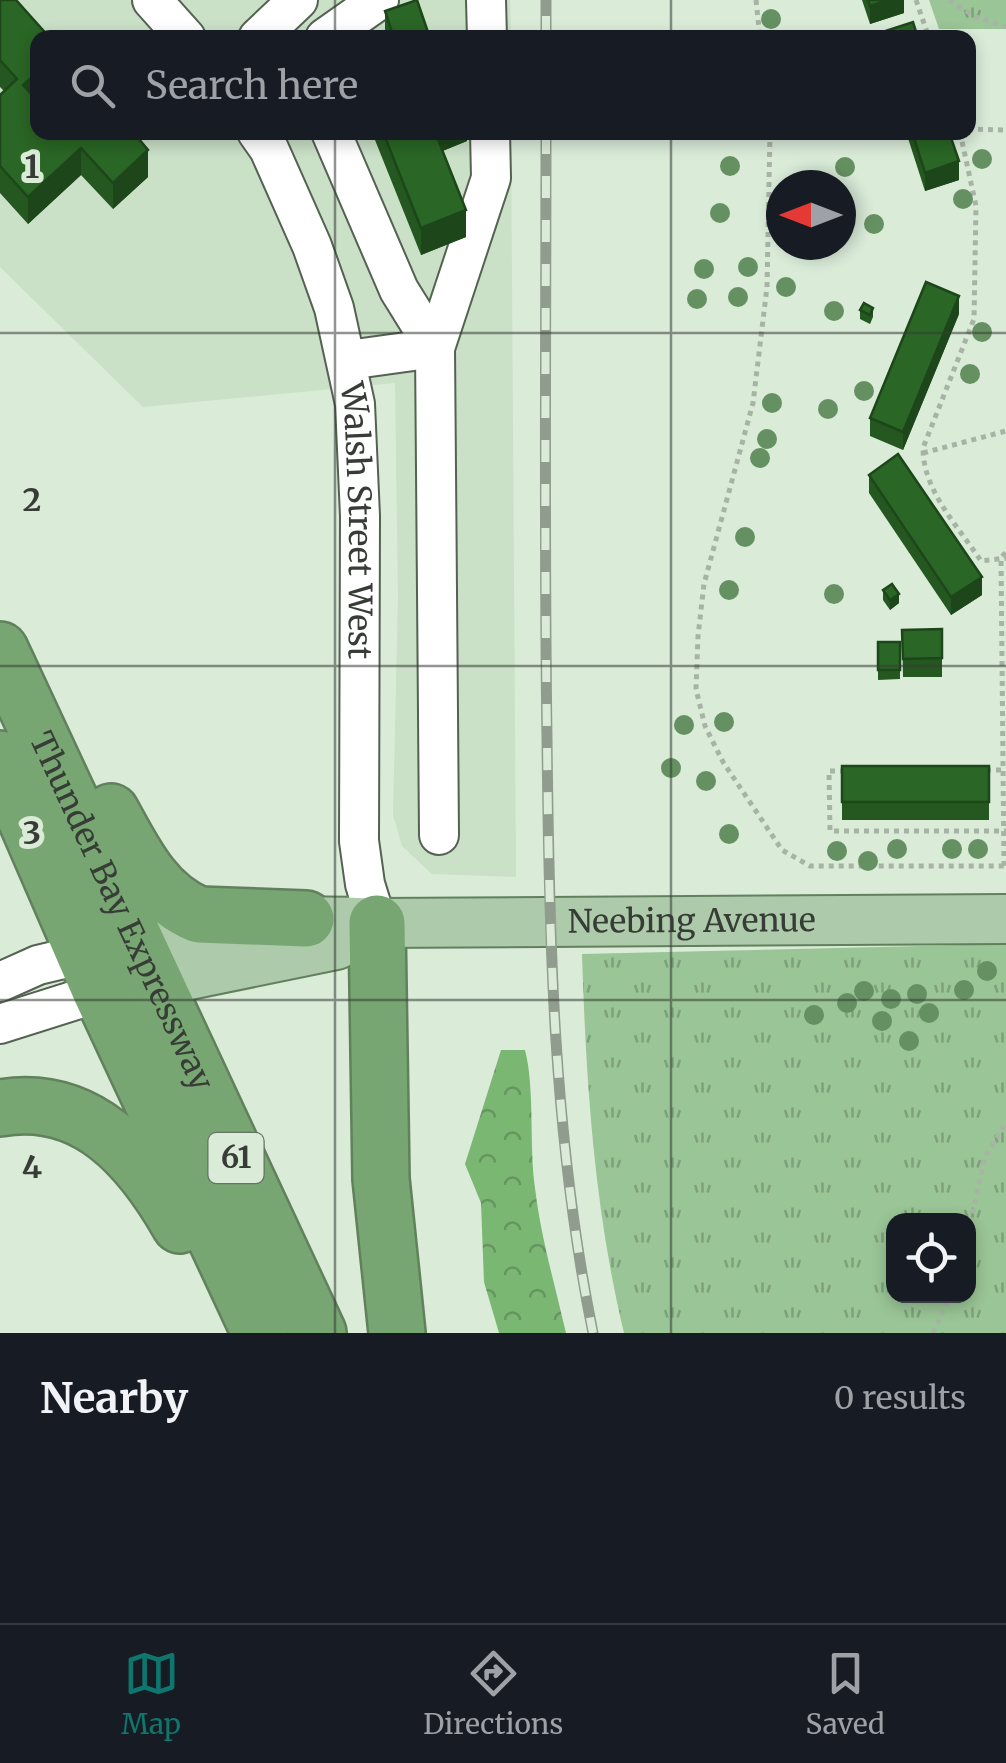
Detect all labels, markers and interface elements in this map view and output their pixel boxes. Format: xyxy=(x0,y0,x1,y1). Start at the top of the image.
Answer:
search box xyxy=(30,30,976,140)
icon: search xyxy=(65,58,120,113)
text: Search here xyxy=(145,62,358,109)
text: 1 xyxy=(25,147,40,187)
north arrow xyxy=(766,170,856,260)
street label: Walsh Street West xyxy=(331,378,380,660)
text: 2 xyxy=(23,480,41,520)
street label: Thunder Bay Expressway xyxy=(21,726,222,1097)
text: 3 xyxy=(23,813,41,853)
street label: Neebing Avenue xyxy=(568,900,816,942)
road number: 61 xyxy=(208,1133,264,1183)
text: 4 xyxy=(22,1147,42,1187)
map controls xyxy=(886,1213,976,1303)
button: locate xyxy=(886,1213,976,1303)
text: Nearby xyxy=(40,1372,188,1424)
text: 0 results xyxy=(834,1378,966,1418)
tab: Map xyxy=(121,1646,181,1742)
tab: Directions xyxy=(423,1646,563,1742)
tab: Saved xyxy=(805,1646,885,1742)

